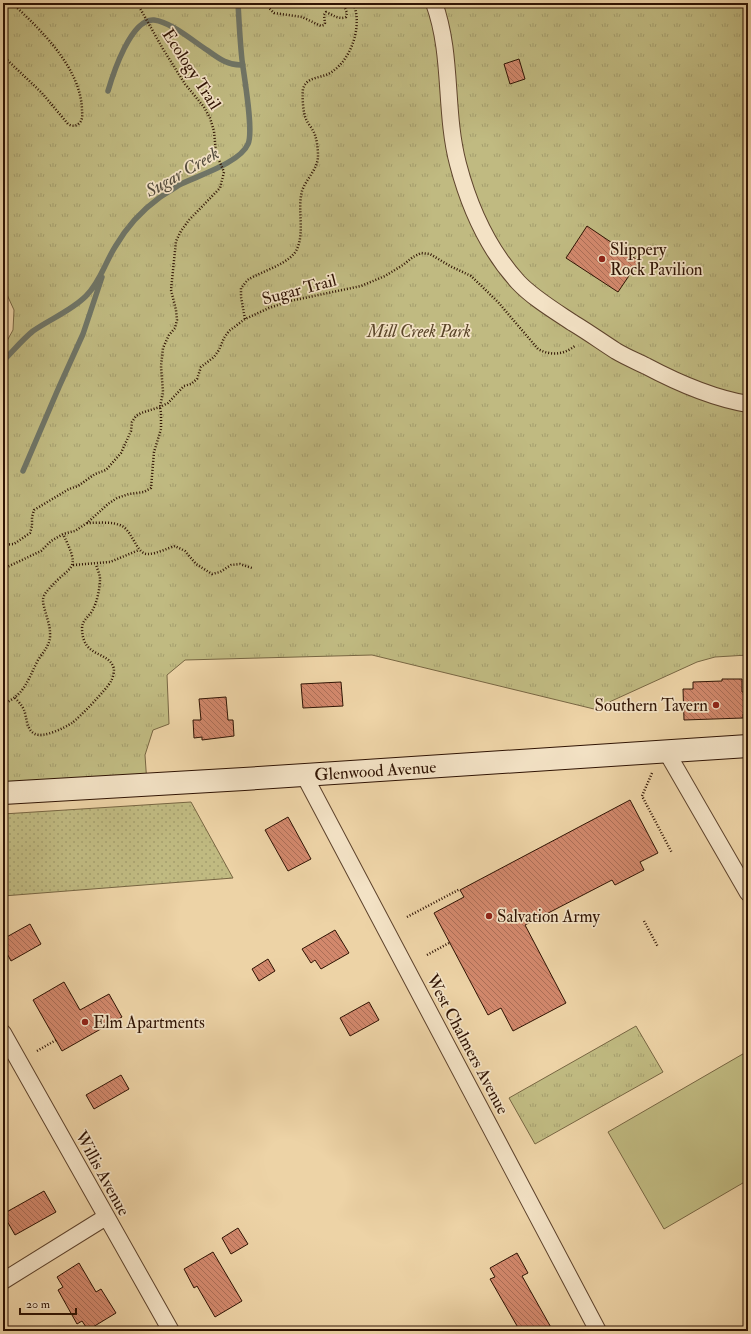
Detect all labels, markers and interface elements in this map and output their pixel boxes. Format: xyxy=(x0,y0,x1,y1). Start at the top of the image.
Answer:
street label: Ecology Trail xyxy=(157,25,226,115)
water label: Sugar Creek xyxy=(140,142,223,203)
place label: Slippery Rock Pavilion xyxy=(610,239,703,280)
marker: Slippery Rock Pavilion xyxy=(597,254,607,264)
street label: Sugar Trail xyxy=(259,269,339,310)
park label: Mill Creek Park xyxy=(366,321,471,342)
place label: Southern Tavern xyxy=(595,695,708,716)
marker: Southern Tavern xyxy=(711,700,721,710)
street label: Glenwood Avenue xyxy=(314,756,437,785)
place label: Salvation Army xyxy=(497,906,601,928)
marker: Salvation Army xyxy=(484,911,494,921)
street label: West Chalmers Avenue xyxy=(421,970,513,1118)
place label: Elm Apartments xyxy=(93,1012,205,1034)
marker: Elm Apartments xyxy=(80,1017,90,1027)
street label: Willis Avenue xyxy=(70,1126,134,1219)
scale bar xyxy=(20,1290,76,1316)
text: 20 m xyxy=(26,1297,51,1312)

